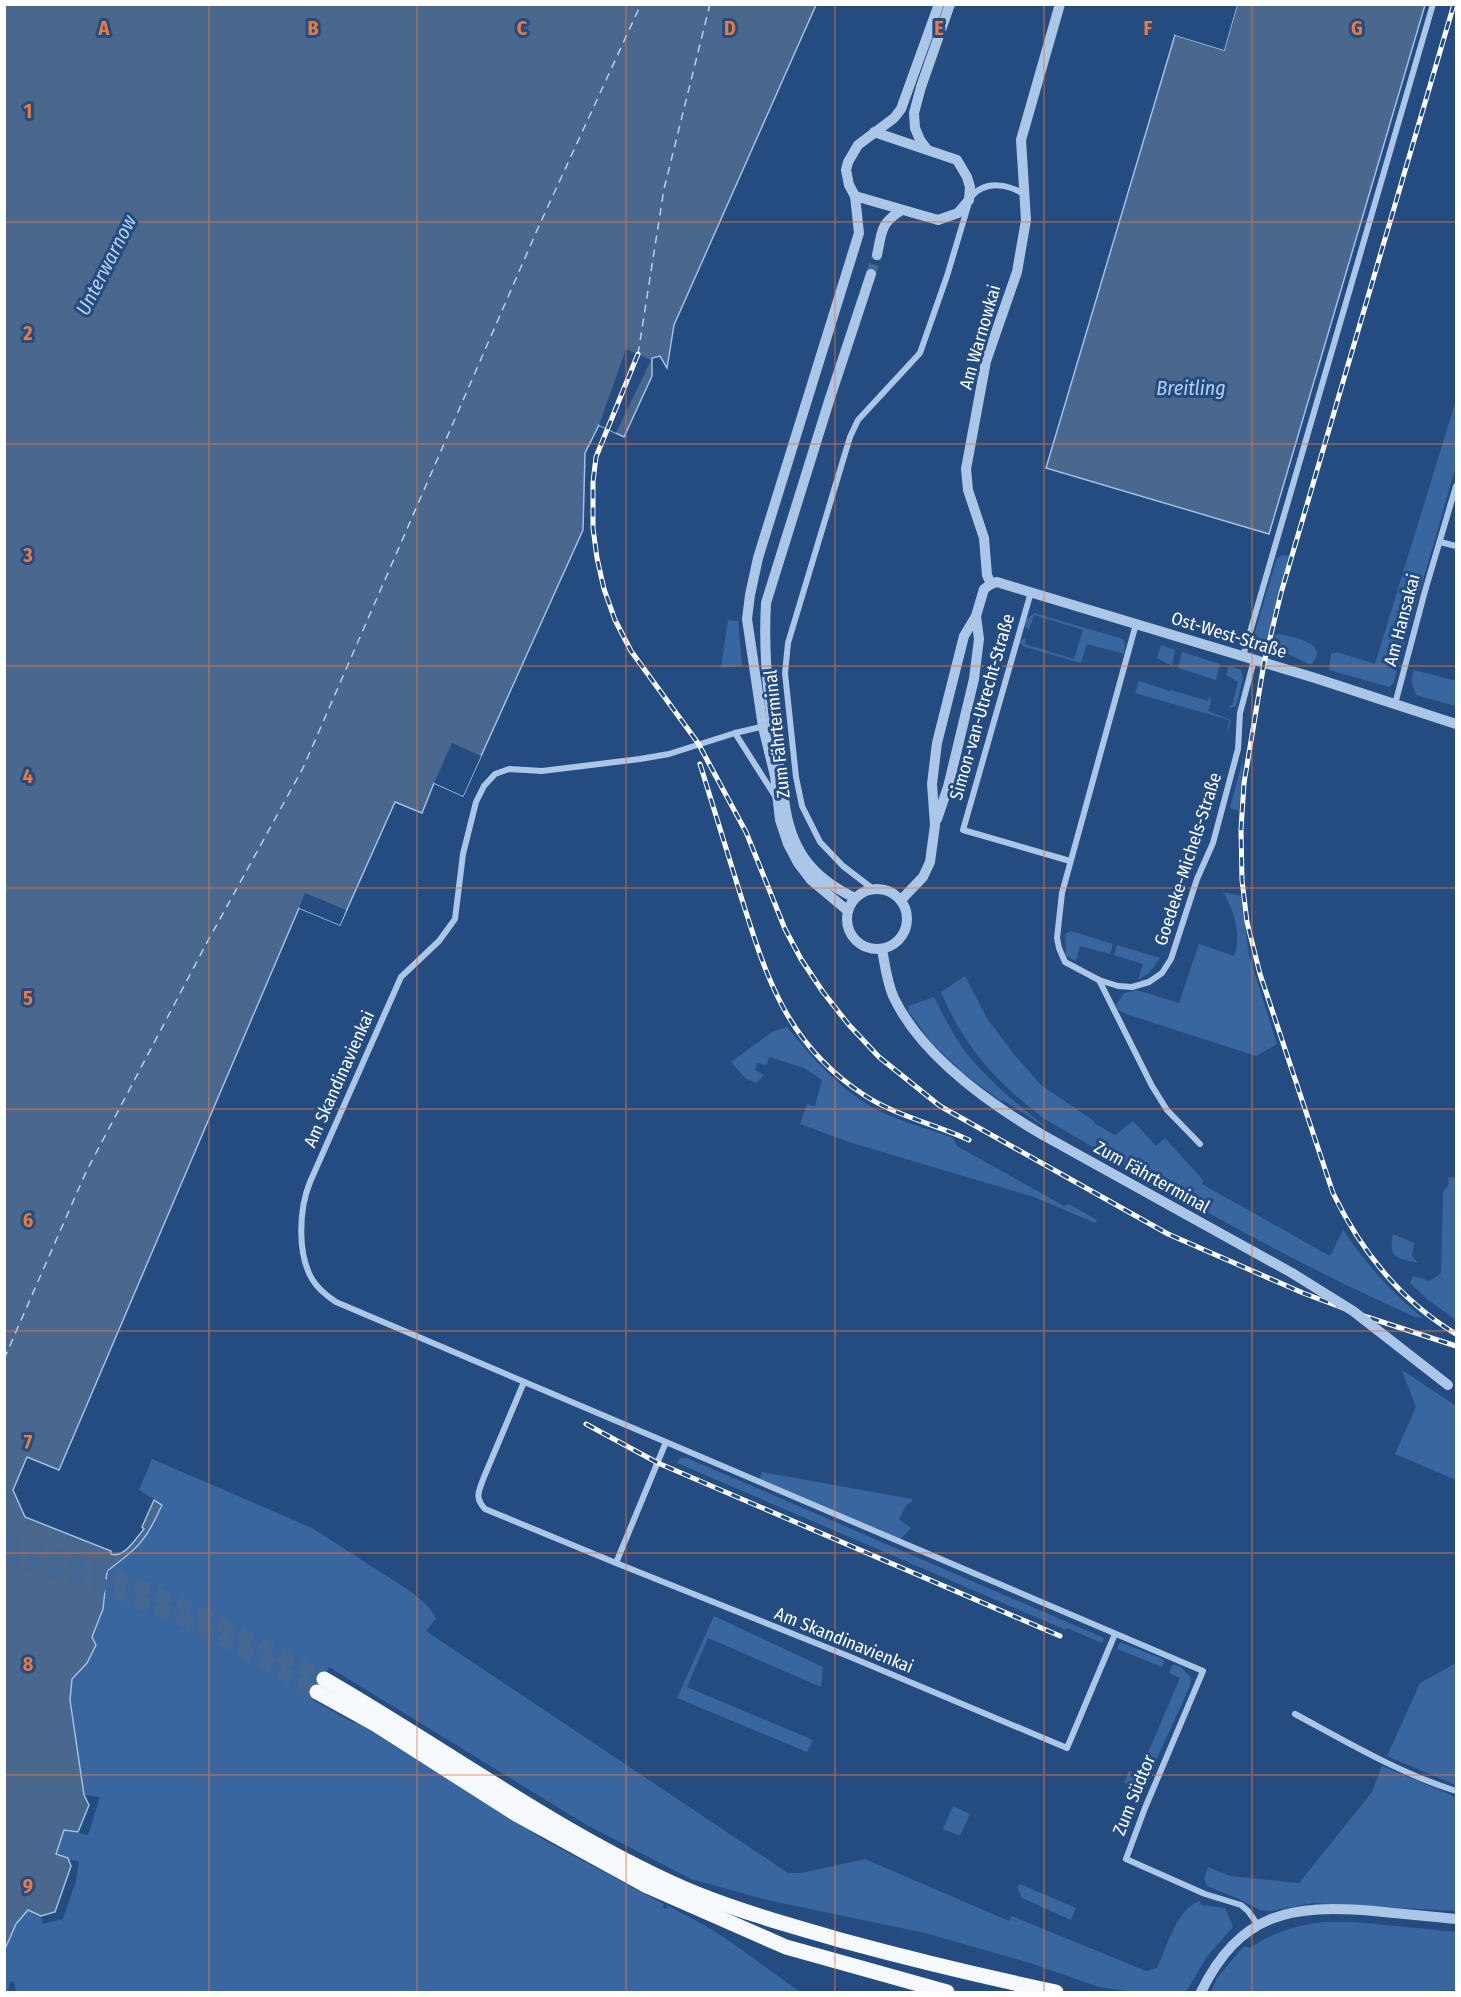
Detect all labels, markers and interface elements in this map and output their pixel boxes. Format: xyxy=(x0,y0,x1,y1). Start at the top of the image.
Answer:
text: A xyxy=(98,16,111,40)
text: B xyxy=(307,16,319,40)
text: C xyxy=(517,16,528,40)
text: D xyxy=(724,16,736,40)
text: E xyxy=(934,16,944,40)
text: F xyxy=(1144,16,1153,40)
text: G xyxy=(1351,16,1363,40)
text: 1 xyxy=(24,99,32,123)
water label: Unterwarnow xyxy=(71,210,142,319)
street label: Am Warnowkai xyxy=(955,282,1005,392)
text: 2 xyxy=(22,321,33,345)
water label: Breitling xyxy=(1156,376,1226,400)
text: 3 xyxy=(22,543,33,567)
street label: Am Hansakai xyxy=(1379,571,1425,669)
street label: Ost-West-Straße xyxy=(1169,607,1290,663)
street label: Simon-van-Utrecht-Straße xyxy=(945,611,1019,803)
street label: Zum Fährterminal xyxy=(759,668,795,799)
text: 4 xyxy=(23,764,33,788)
street label: Goedeke-Michels-Straße xyxy=(1150,770,1226,948)
text: 5 xyxy=(23,986,33,1010)
street label: Am Skandinavienkai xyxy=(299,1007,379,1151)
street label: Zum Fährterminal xyxy=(1090,1136,1214,1218)
text: 6 xyxy=(23,1208,33,1232)
text: 7 xyxy=(24,1430,33,1454)
street label: Am Skandinavienkai xyxy=(771,1602,917,1678)
text: 8 xyxy=(23,1652,34,1676)
street label: Zum Südtor xyxy=(1108,1751,1160,1839)
text: 9 xyxy=(23,1874,33,1898)

